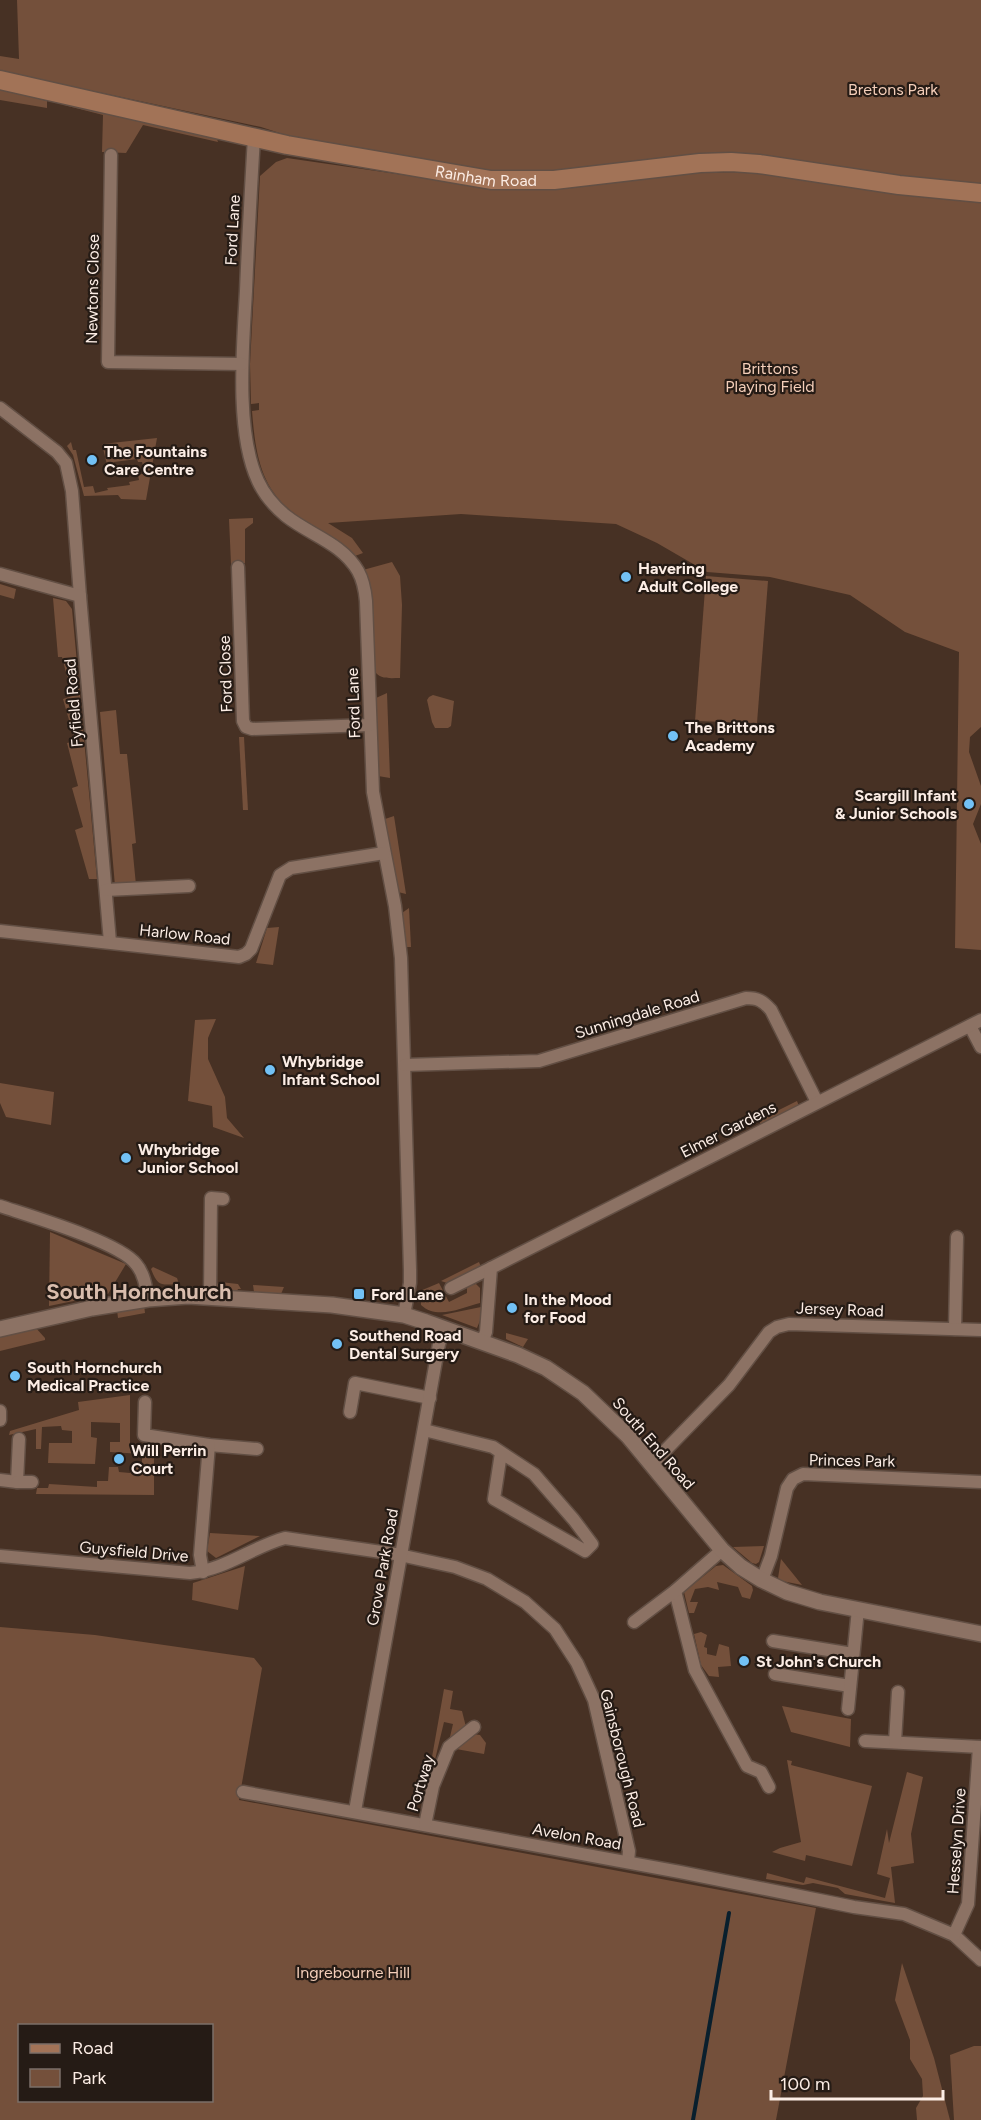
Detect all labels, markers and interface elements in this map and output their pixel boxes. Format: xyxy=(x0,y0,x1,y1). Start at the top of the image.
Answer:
park label: Bretons Park xyxy=(848,80,938,99)
street label: Rainham Road xyxy=(434,162,537,191)
street label: Ford Lane xyxy=(221,194,244,266)
street label: Newtons Close xyxy=(82,234,103,344)
park label: Brittons Playing Field xyxy=(725,359,815,396)
place label: The Fountains Care Centre xyxy=(104,442,207,479)
marker: The Fountains Care Centre xyxy=(85,453,99,467)
place label: Havering Adult College xyxy=(638,559,738,596)
marker: Havering Adult College xyxy=(619,570,633,584)
street label: Ford Close xyxy=(215,635,236,713)
street label: Fyfield Road xyxy=(60,658,87,748)
street label: Ford Lane xyxy=(343,667,364,739)
place label: The Brittons Academy xyxy=(685,718,775,755)
marker: The Brittons Academy xyxy=(666,729,680,743)
place label: Scargill Infant & Junior Schools xyxy=(835,786,958,823)
marker: Scargill Infant & Junior Schools xyxy=(962,797,976,811)
street label: Harlow Road xyxy=(138,920,231,949)
street label: Sunningdale Road xyxy=(573,987,702,1042)
place label: Whybridge Infant School xyxy=(282,1052,380,1089)
marker: Whybridge Infant School xyxy=(263,1063,277,1077)
street label: Elmer Gardens xyxy=(677,1097,779,1162)
place label: Whybridge Junior School xyxy=(138,1140,239,1177)
marker: Whybridge Junior School xyxy=(119,1151,133,1165)
district label: South Hornchurch xyxy=(46,1278,232,1305)
place label: Ford Lane xyxy=(371,1285,444,1304)
marker: Ford Lane xyxy=(352,1287,366,1301)
place label: In the Mood for Food xyxy=(524,1290,612,1327)
street label: Jersey Road xyxy=(796,1298,884,1321)
marker: In the Mood for Food xyxy=(505,1301,519,1315)
place label: Southend Road Dental Surgery xyxy=(349,1326,462,1363)
marker: Southend Road Dental Surgery xyxy=(330,1337,344,1351)
place label: South Hornchurch Medical Practice xyxy=(27,1358,162,1395)
marker: South Hornchurch Medical Practice xyxy=(8,1369,22,1383)
street label: South End Road xyxy=(609,1393,699,1493)
place label: Will Perrin Court xyxy=(131,1441,206,1478)
street label: Princes Park xyxy=(809,1450,896,1471)
marker: Will Perrin Court xyxy=(112,1452,126,1466)
street label: Grove Park Road xyxy=(363,1507,402,1627)
street label: Guysfield Drive xyxy=(79,1537,189,1566)
place label: St John's Church xyxy=(756,1652,881,1671)
marker: St John's Church xyxy=(737,1654,751,1668)
street label: Gainsborough Road xyxy=(596,1687,649,1829)
street label: Portway xyxy=(403,1752,438,1814)
street label: Hesselyn Drive xyxy=(943,1787,970,1895)
street label: Avelon Road xyxy=(531,1819,623,1854)
park label: Ingrebourne Hill xyxy=(296,1963,410,1982)
legend xyxy=(18,2024,213,2102)
text: Road xyxy=(72,2037,113,2059)
scale bar xyxy=(771,2063,944,2101)
text: Park xyxy=(72,2067,107,2089)
text: 100 m xyxy=(780,2073,830,2095)

